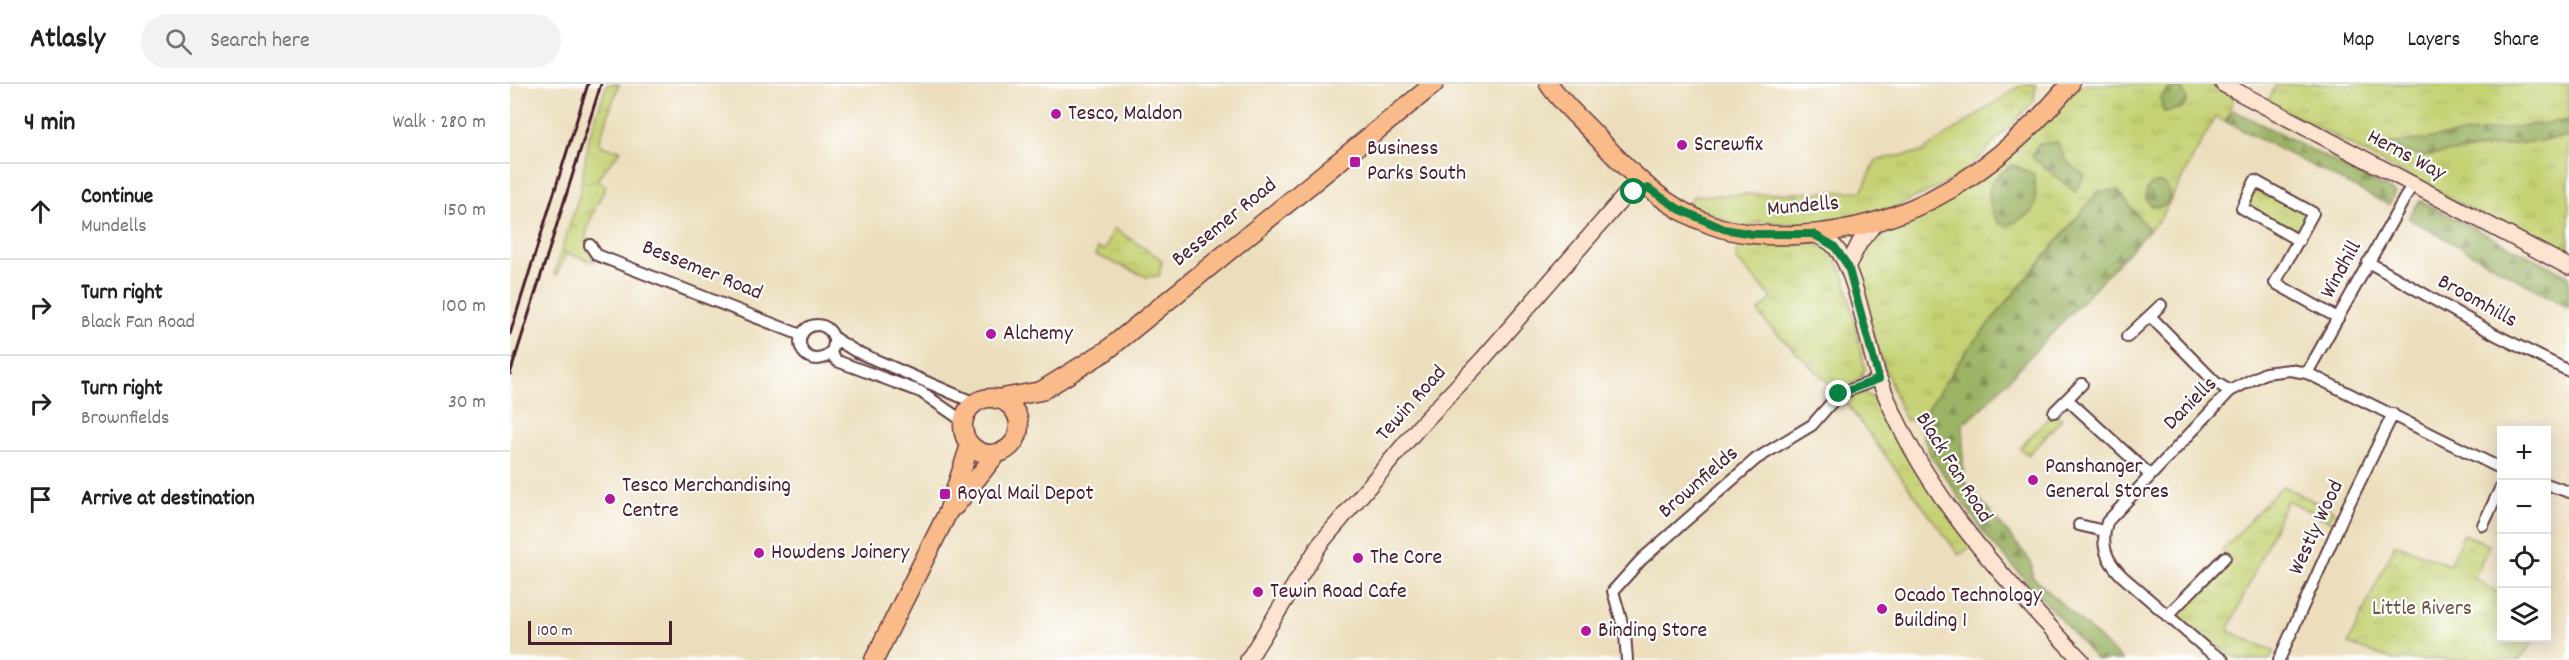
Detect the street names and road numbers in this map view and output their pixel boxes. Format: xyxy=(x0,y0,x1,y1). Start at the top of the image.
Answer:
street label: Herns Way xyxy=(2361,122,2452,190)
street label: Bessemer Road xyxy=(1166,171,1284,275)
street label: Mundells xyxy=(1766,188,1840,226)
street label: Bessemer Road xyxy=(637,233,767,309)
street label: Windhill xyxy=(2313,235,2371,305)
street label: Broomhills xyxy=(2431,267,2523,337)
street label: Tewin Road xyxy=(1369,359,1455,449)
street label: Daniells xyxy=(2157,370,2225,438)
street label: Black Fan Road xyxy=(1907,407,1999,529)
street label: Brownfields xyxy=(1652,439,1746,527)
street label: Westly Wood xyxy=(2282,475,2352,581)

